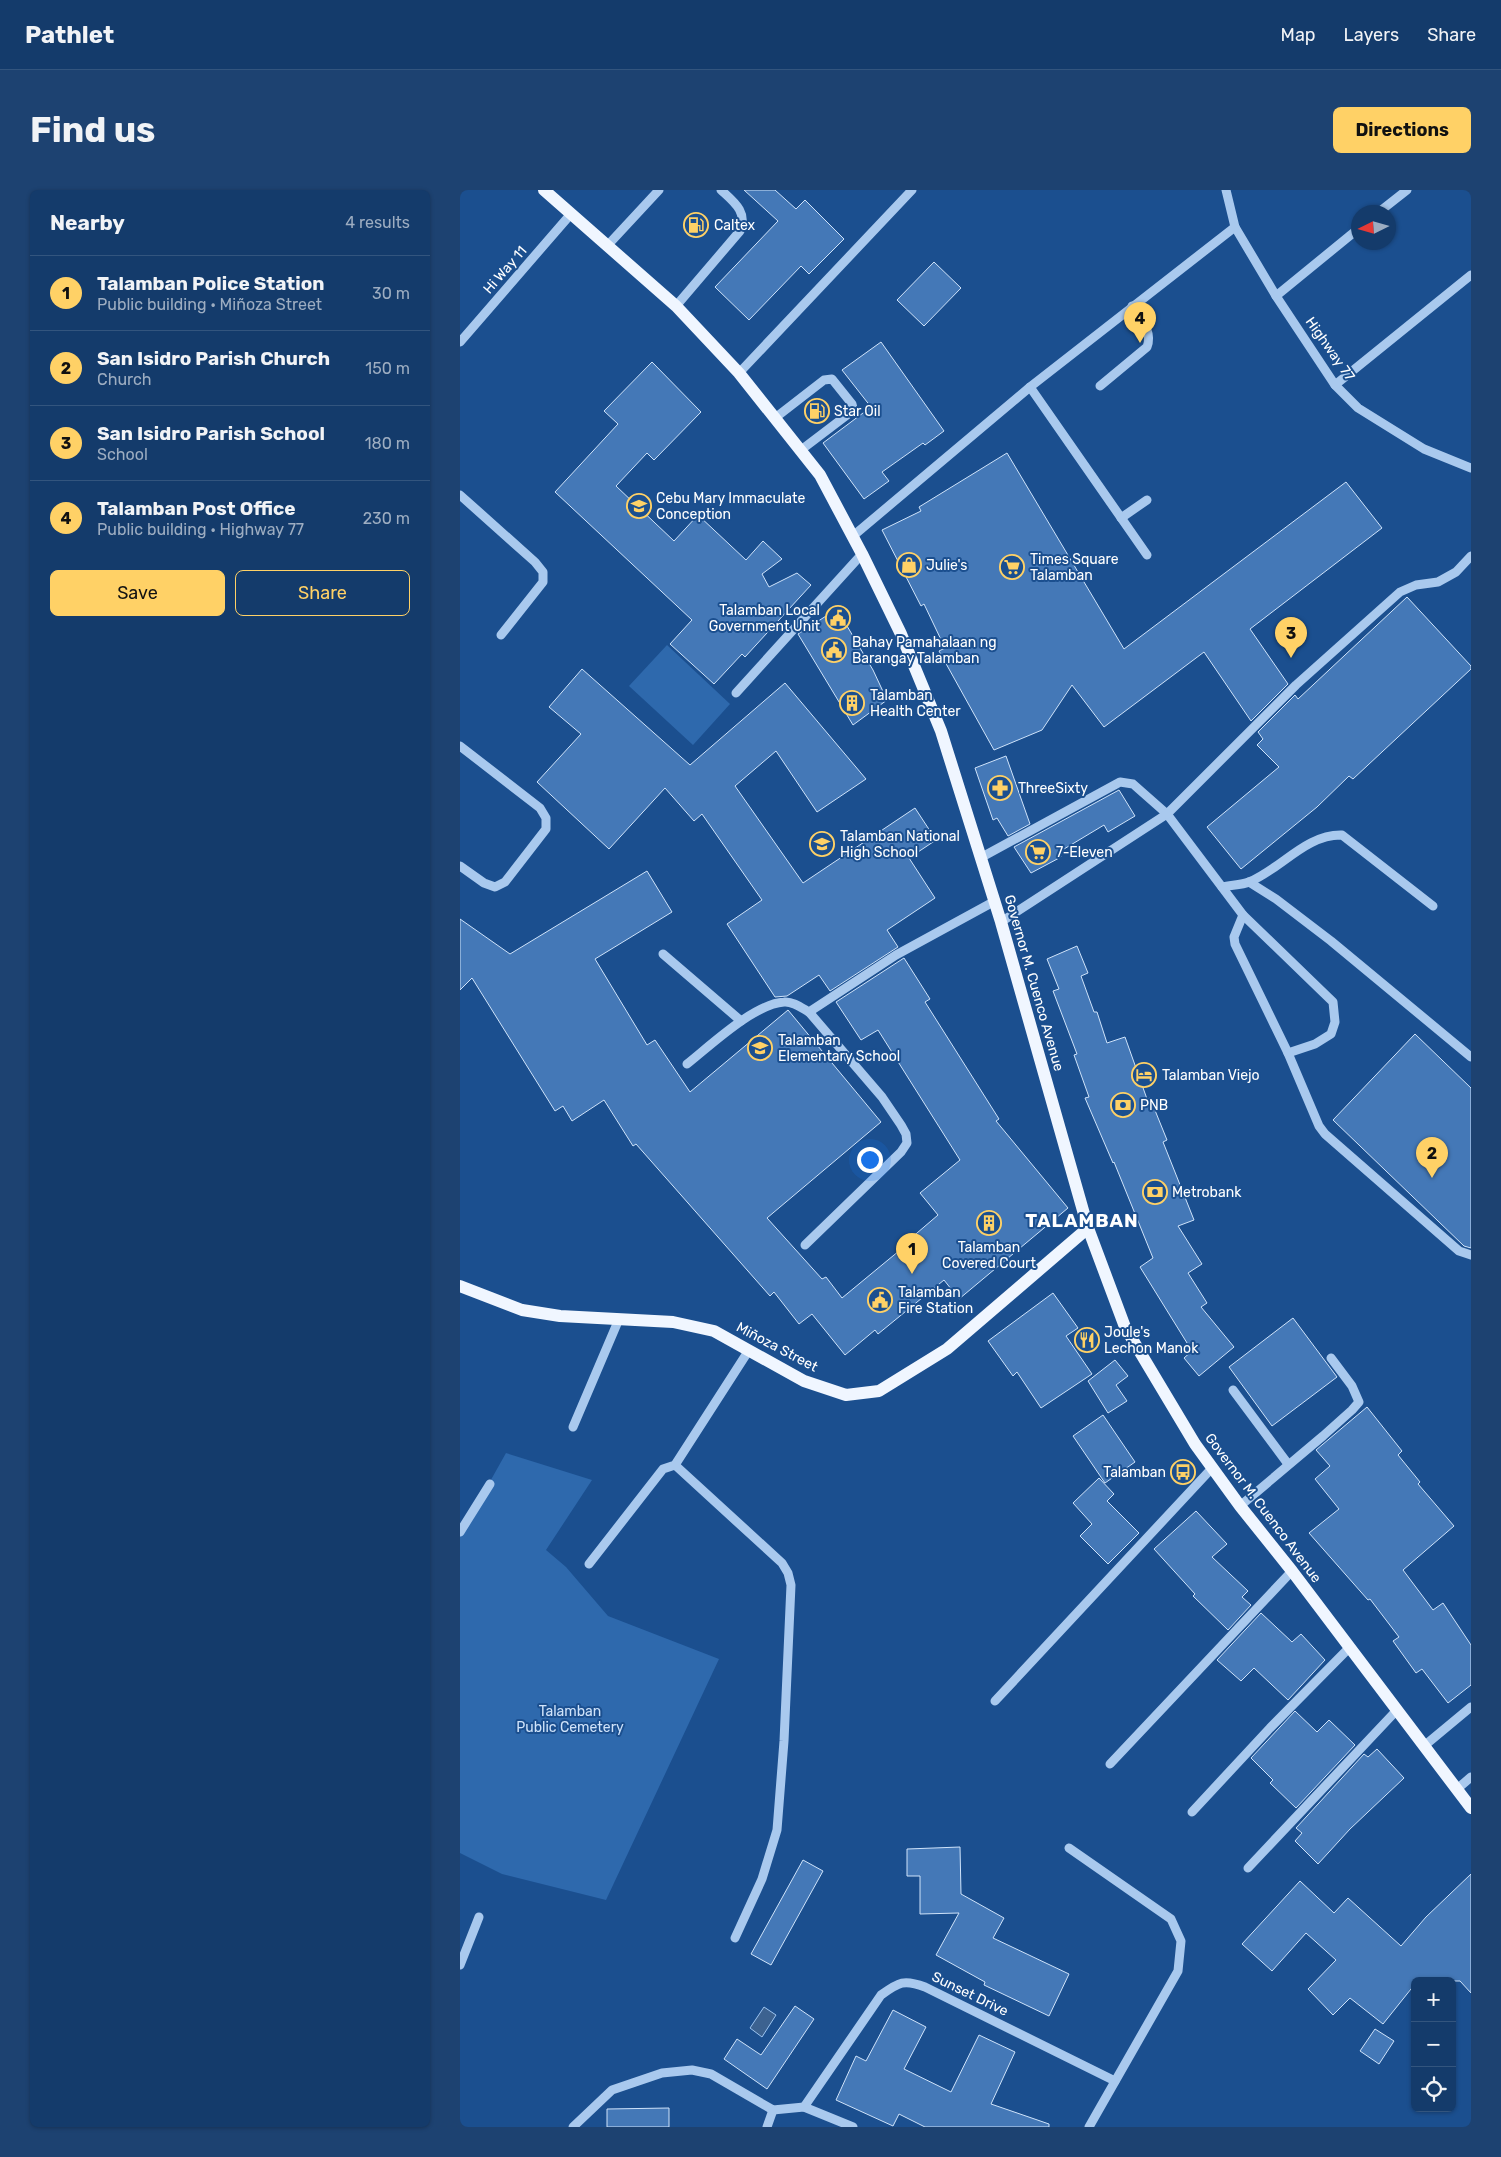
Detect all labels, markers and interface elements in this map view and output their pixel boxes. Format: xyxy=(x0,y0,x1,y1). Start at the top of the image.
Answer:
text: Pathlet xyxy=(25,21,114,49)
text: Map xyxy=(1281,24,1316,46)
text: Layers xyxy=(1344,24,1399,46)
text: Share xyxy=(1427,24,1476,46)
button: Directions xyxy=(1333,107,1471,153)
text: Find us xyxy=(30,109,155,151)
north arrow xyxy=(1351,205,1396,250)
text: Nearby xyxy=(50,210,125,235)
fuel station icon: Caltex xyxy=(683,212,709,238)
text: 4 results xyxy=(345,213,410,232)
place label: Caltex xyxy=(714,217,756,234)
street label: Hi Way 11 xyxy=(480,243,530,297)
text: Talamban Police Station xyxy=(97,272,325,295)
text: 1 xyxy=(62,284,70,303)
text: 30 m xyxy=(372,284,410,303)
text: Public building · Miñoza Street xyxy=(97,295,322,314)
pin: 4 xyxy=(1124,302,1156,343)
street label: Highway 77 xyxy=(1302,314,1358,384)
text: San Isidro Parish Church xyxy=(97,347,330,370)
text: 2 xyxy=(61,359,71,378)
text: 150 m xyxy=(365,359,410,378)
text: Church xyxy=(97,370,152,389)
fuel station icon: Star Oil xyxy=(804,398,830,424)
place label: Star Oil xyxy=(834,403,881,420)
text: San Isidro Parish School xyxy=(97,422,325,445)
text: 3 xyxy=(61,434,71,453)
text: 180 m xyxy=(365,434,410,453)
text: School xyxy=(97,445,148,464)
place label: Cebu Mary Immaculate Conception xyxy=(656,490,805,523)
school or university icon: Cebu Mary Immaculate Conception xyxy=(626,493,652,519)
text: Talamban Post Office xyxy=(97,497,296,520)
text: 4 xyxy=(61,509,71,528)
text: 230 m xyxy=(363,509,410,528)
text: Public building · Highway 77 xyxy=(97,520,304,539)
place label: Times Square Talamban xyxy=(1030,551,1119,584)
shop icon: Julie's xyxy=(896,552,922,578)
supermarket icon: Times Square Talamban xyxy=(999,554,1025,580)
place label: Julie's xyxy=(926,557,967,574)
button: Save xyxy=(50,570,225,616)
button: Share xyxy=(235,570,410,616)
place label: Talamban Local Government Unit xyxy=(709,602,821,635)
public building icon: Talamban Local Government Unit xyxy=(825,605,851,631)
pin: 3 xyxy=(1275,617,1307,658)
place label: Bahay Pamahalaan ng Barangay Talamban xyxy=(852,634,997,667)
public building icon: Bahay Pamahalaan ng Barangay Talamban xyxy=(821,637,847,663)
place label: Talamban Health Center xyxy=(870,687,961,720)
building icon: Talamban Health Center xyxy=(839,690,865,716)
pharmacy icon: ThreeSixty xyxy=(987,775,1013,801)
place label: ThreeSixty xyxy=(1018,780,1088,797)
place label: Talamban National High School xyxy=(840,828,960,861)
school or university icon: Talamban National High School xyxy=(809,831,835,857)
supermarket icon: 7-Eleven xyxy=(1025,839,1051,865)
place label: 7-Eleven xyxy=(1056,844,1113,861)
street label: Governor M. Cuenco Avenue xyxy=(1001,893,1067,1073)
place label: Talamban Elementary School xyxy=(778,1032,900,1065)
school or university icon: Talamban Elementary School xyxy=(747,1035,773,1061)
hotel icon: Talamban Viejo xyxy=(1131,1062,1157,1088)
place label: Talamban Viejo xyxy=(1162,1067,1260,1084)
bank icon: PNB xyxy=(1110,1092,1136,1118)
place label: PNB xyxy=(1140,1097,1168,1114)
pin: 2 xyxy=(1416,1137,1448,1178)
your location xyxy=(857,1147,883,1173)
bank icon: Metrobank xyxy=(1142,1179,1168,1205)
place label: Metrobank xyxy=(1172,1184,1242,1201)
district label: TALAMBAN xyxy=(1025,1209,1139,1232)
building icon: Talamban Covered Court xyxy=(976,1210,1002,1236)
pin: 1 xyxy=(896,1233,928,1274)
place label: Talamban Covered Court xyxy=(942,1239,1036,1272)
place label: Talamban Fire Station xyxy=(898,1284,973,1317)
public building icon: Talamban Fire Station xyxy=(867,1287,893,1313)
street label: Miñoza Street xyxy=(733,1318,821,1376)
place label: Joule's Lechon Manok xyxy=(1104,1324,1199,1357)
restaurant icon: Joule's Lechon Manok xyxy=(1074,1327,1100,1353)
street label: Governor M. Cuenco Avenue xyxy=(1201,1430,1325,1586)
bus stop icon: Talamban xyxy=(1170,1459,1196,1485)
place label: Talamban xyxy=(1103,1464,1166,1481)
park label: Talamban Public Cemetery xyxy=(516,1703,624,1736)
street label: Sunset Drive xyxy=(929,1968,1011,2020)
map controls xyxy=(1411,1977,1456,2112)
button: + xyxy=(1411,1977,1456,2022)
button: − xyxy=(1411,2022,1456,2067)
button: locate xyxy=(1411,2067,1456,2112)

